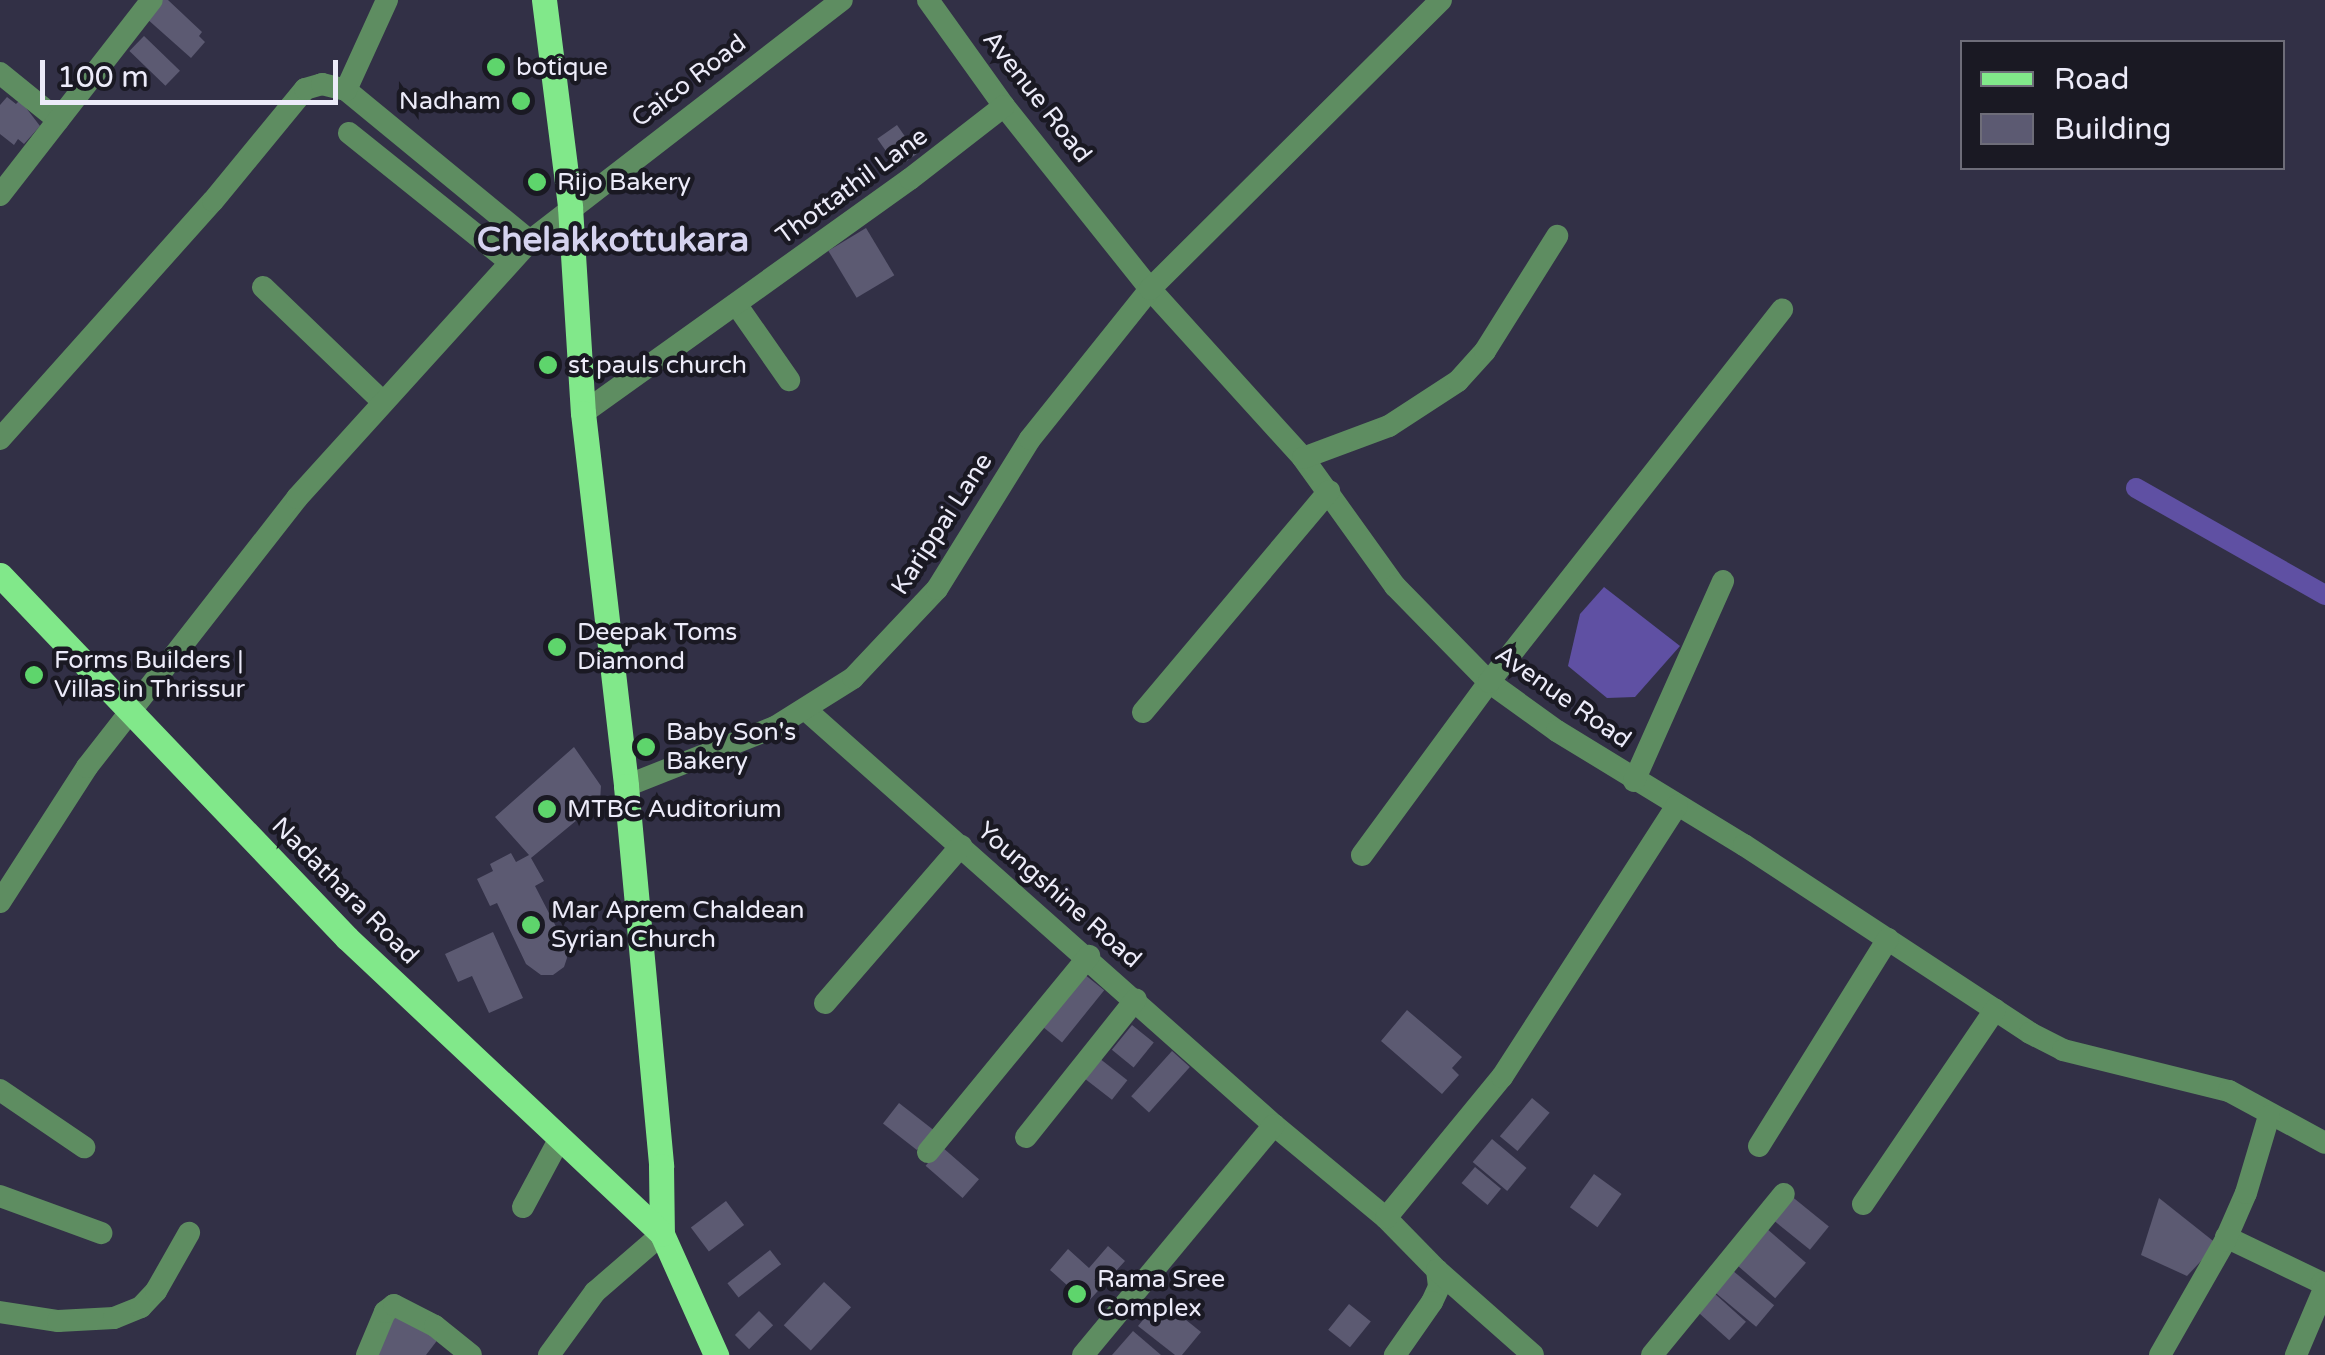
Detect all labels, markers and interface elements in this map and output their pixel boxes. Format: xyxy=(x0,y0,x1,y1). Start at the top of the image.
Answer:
street label: Avenue Road xyxy=(976,25,1098,169)
street label: Caico Road xyxy=(626,28,752,134)
scale bar xyxy=(45,40,342,102)
legend xyxy=(1960,40,2285,170)
place label: botique xyxy=(516,52,608,82)
marker: botique xyxy=(485,56,507,78)
text: 100 m xyxy=(57,59,149,96)
text: Road xyxy=(2054,61,2129,98)
place label: Nadham xyxy=(399,86,501,116)
marker: Nadham xyxy=(510,90,532,112)
text: Building xyxy=(2054,111,2171,148)
street label: Thottathil Lane xyxy=(770,121,934,251)
place label: Rijo Bakery xyxy=(557,167,691,197)
marker: Rijo Bakery xyxy=(526,171,548,193)
district label: Chelakkottukara xyxy=(477,219,749,261)
place label: st pauls church xyxy=(568,350,747,380)
marker: st pauls church xyxy=(537,354,559,376)
street label: Karippai Lane xyxy=(885,448,999,600)
place label: Deepak Toms Diamond xyxy=(577,618,737,677)
marker: Deepak Toms Diamond xyxy=(546,636,568,658)
street label: Avenue Road xyxy=(1489,639,1637,755)
place label: Forms Builders | Villas in Thrissur xyxy=(54,646,245,705)
marker: Forms Builders | Villas in Thrissur xyxy=(23,664,45,686)
place label: Baby Son's Bakery xyxy=(666,718,796,777)
marker: Baby Son's Bakery xyxy=(635,736,657,758)
place label: MTBC Auditorium xyxy=(567,794,782,824)
marker: MTBC Auditorium xyxy=(536,798,558,820)
street label: Nadathara Road xyxy=(265,811,425,971)
street label: Youngshine Road xyxy=(971,816,1147,974)
place label: Mar Aprem Chaldean Syrian Church xyxy=(551,896,804,955)
marker: Mar Aprem Chaldean Syrian Church xyxy=(520,914,542,936)
place label: Rama Sree Complex xyxy=(1097,1265,1225,1324)
marker: Rama Sree Complex xyxy=(1066,1283,1088,1305)

